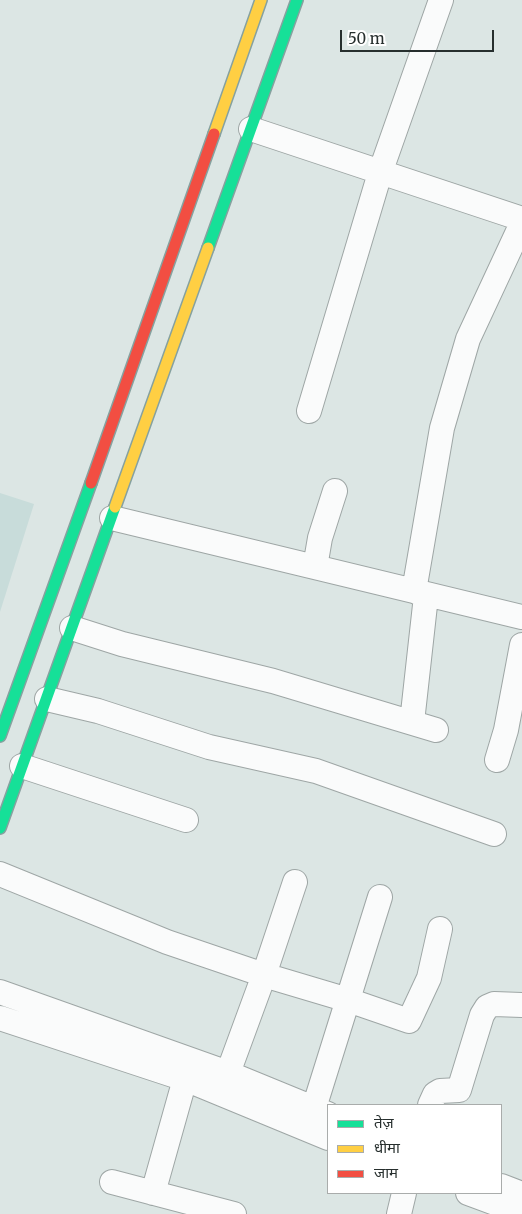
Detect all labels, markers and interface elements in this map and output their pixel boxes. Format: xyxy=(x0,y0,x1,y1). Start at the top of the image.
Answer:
scale bar xyxy=(342,20,496,52)
text: 50 m xyxy=(348,29,385,48)
legend xyxy=(327,1104,502,1194)
text: तेज़ xyxy=(374,1113,394,1132)
text: धीमा xyxy=(374,1138,400,1157)
text: जाम xyxy=(374,1163,398,1182)

